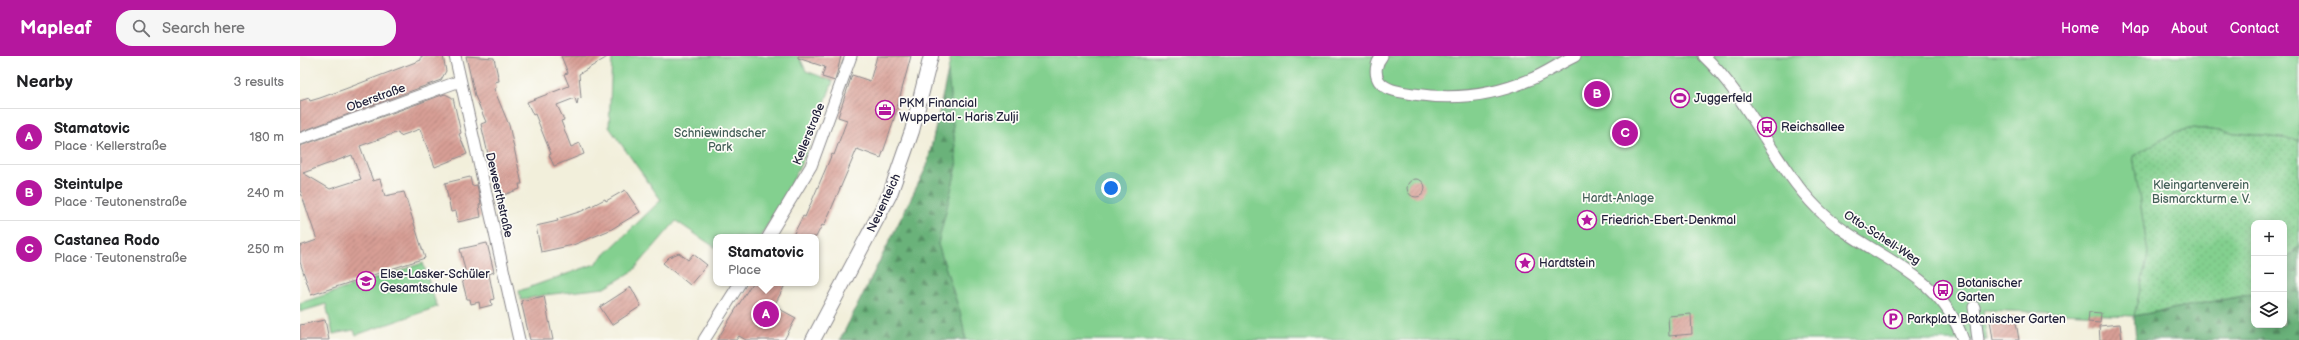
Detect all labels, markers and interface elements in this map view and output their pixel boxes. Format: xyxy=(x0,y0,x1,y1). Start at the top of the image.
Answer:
search box xyxy=(116,10,396,46)
text: Mapleaf xyxy=(20,17,92,40)
icon: search xyxy=(130,17,152,39)
text: Search here xyxy=(162,19,245,38)
text: Home xyxy=(2061,20,2099,37)
text: Map xyxy=(2121,20,2149,37)
text: About xyxy=(2171,20,2208,37)
text: Contact xyxy=(2230,20,2279,37)
text: Nearby xyxy=(16,72,73,92)
text: 3 results xyxy=(233,74,284,90)
pin: B xyxy=(1584,79,1610,109)
street label: Oberstraße xyxy=(344,80,408,116)
sports icon: Juggerfeld xyxy=(1669,87,1691,109)
place label: Juggerfeld xyxy=(1694,91,1752,106)
place label: PKM Financial Wuppertal - Haris Zulji xyxy=(899,96,1019,125)
office icon: PKM Financial Wuppertal - Haris Zulji xyxy=(874,99,896,121)
street label: Kellerstraße xyxy=(790,101,828,167)
bus stop icon: Reichsallee xyxy=(1756,116,1778,138)
pin: C xyxy=(1612,118,1638,148)
text: Stamatovic xyxy=(54,119,130,138)
place label: Reichsallee xyxy=(1781,120,1845,135)
park label: Schniewindscher Park xyxy=(674,126,767,155)
text: A xyxy=(25,129,33,145)
text: 180 m xyxy=(249,129,284,145)
text: Place · Kellerstraße xyxy=(54,138,167,154)
street label: Deweerthstraße xyxy=(482,151,516,239)
street label: Neuenteich xyxy=(864,171,904,235)
text: Steintulpe xyxy=(54,175,123,194)
your location xyxy=(1101,178,1121,198)
park label: Kleingartenverein Bismarckturm e. V. xyxy=(2152,178,2250,207)
text: B xyxy=(24,185,34,201)
text: 240 m xyxy=(247,185,284,201)
park label: Hardt-Anlage xyxy=(1582,191,1654,206)
text: Place · Teutonenstraße xyxy=(54,194,187,210)
street label: Otto-Schell-Weg xyxy=(1841,208,1923,268)
place icon: Friedrich-Ebert-Denkmal xyxy=(1576,209,1598,231)
place label: Friedrich-Ebert-Denkmal xyxy=(1601,213,1736,228)
map controls xyxy=(2251,220,2287,328)
button: + xyxy=(2251,220,2287,256)
text: Castanea Rodo xyxy=(54,231,160,250)
popup xyxy=(713,234,819,286)
text: C xyxy=(24,241,34,257)
text: 250 m xyxy=(247,241,284,257)
text: Stamatovic xyxy=(728,243,804,262)
text: Place · Teutonenstraße xyxy=(54,250,187,266)
place icon: Hardtstein xyxy=(1514,252,1536,274)
place label: Hardtstein xyxy=(1539,256,1595,271)
button: − xyxy=(2251,256,2287,292)
text: Place xyxy=(728,262,761,278)
place label: Else-Lasker-Schüler Gesamtschule xyxy=(380,267,490,296)
school or university icon: Else-Lasker-Schüler Gesamtschule xyxy=(355,270,377,292)
place label: Botanischer Garten xyxy=(1957,276,2023,305)
bus stop icon: Botanischer Garten xyxy=(1932,279,1954,301)
button: layers xyxy=(2251,292,2287,328)
pin: A xyxy=(753,299,779,329)
parking icon: Parkplatz Botanischer Garten xyxy=(1882,308,1904,330)
place label: Parkplatz Botanischer Garten xyxy=(1907,312,2066,327)

